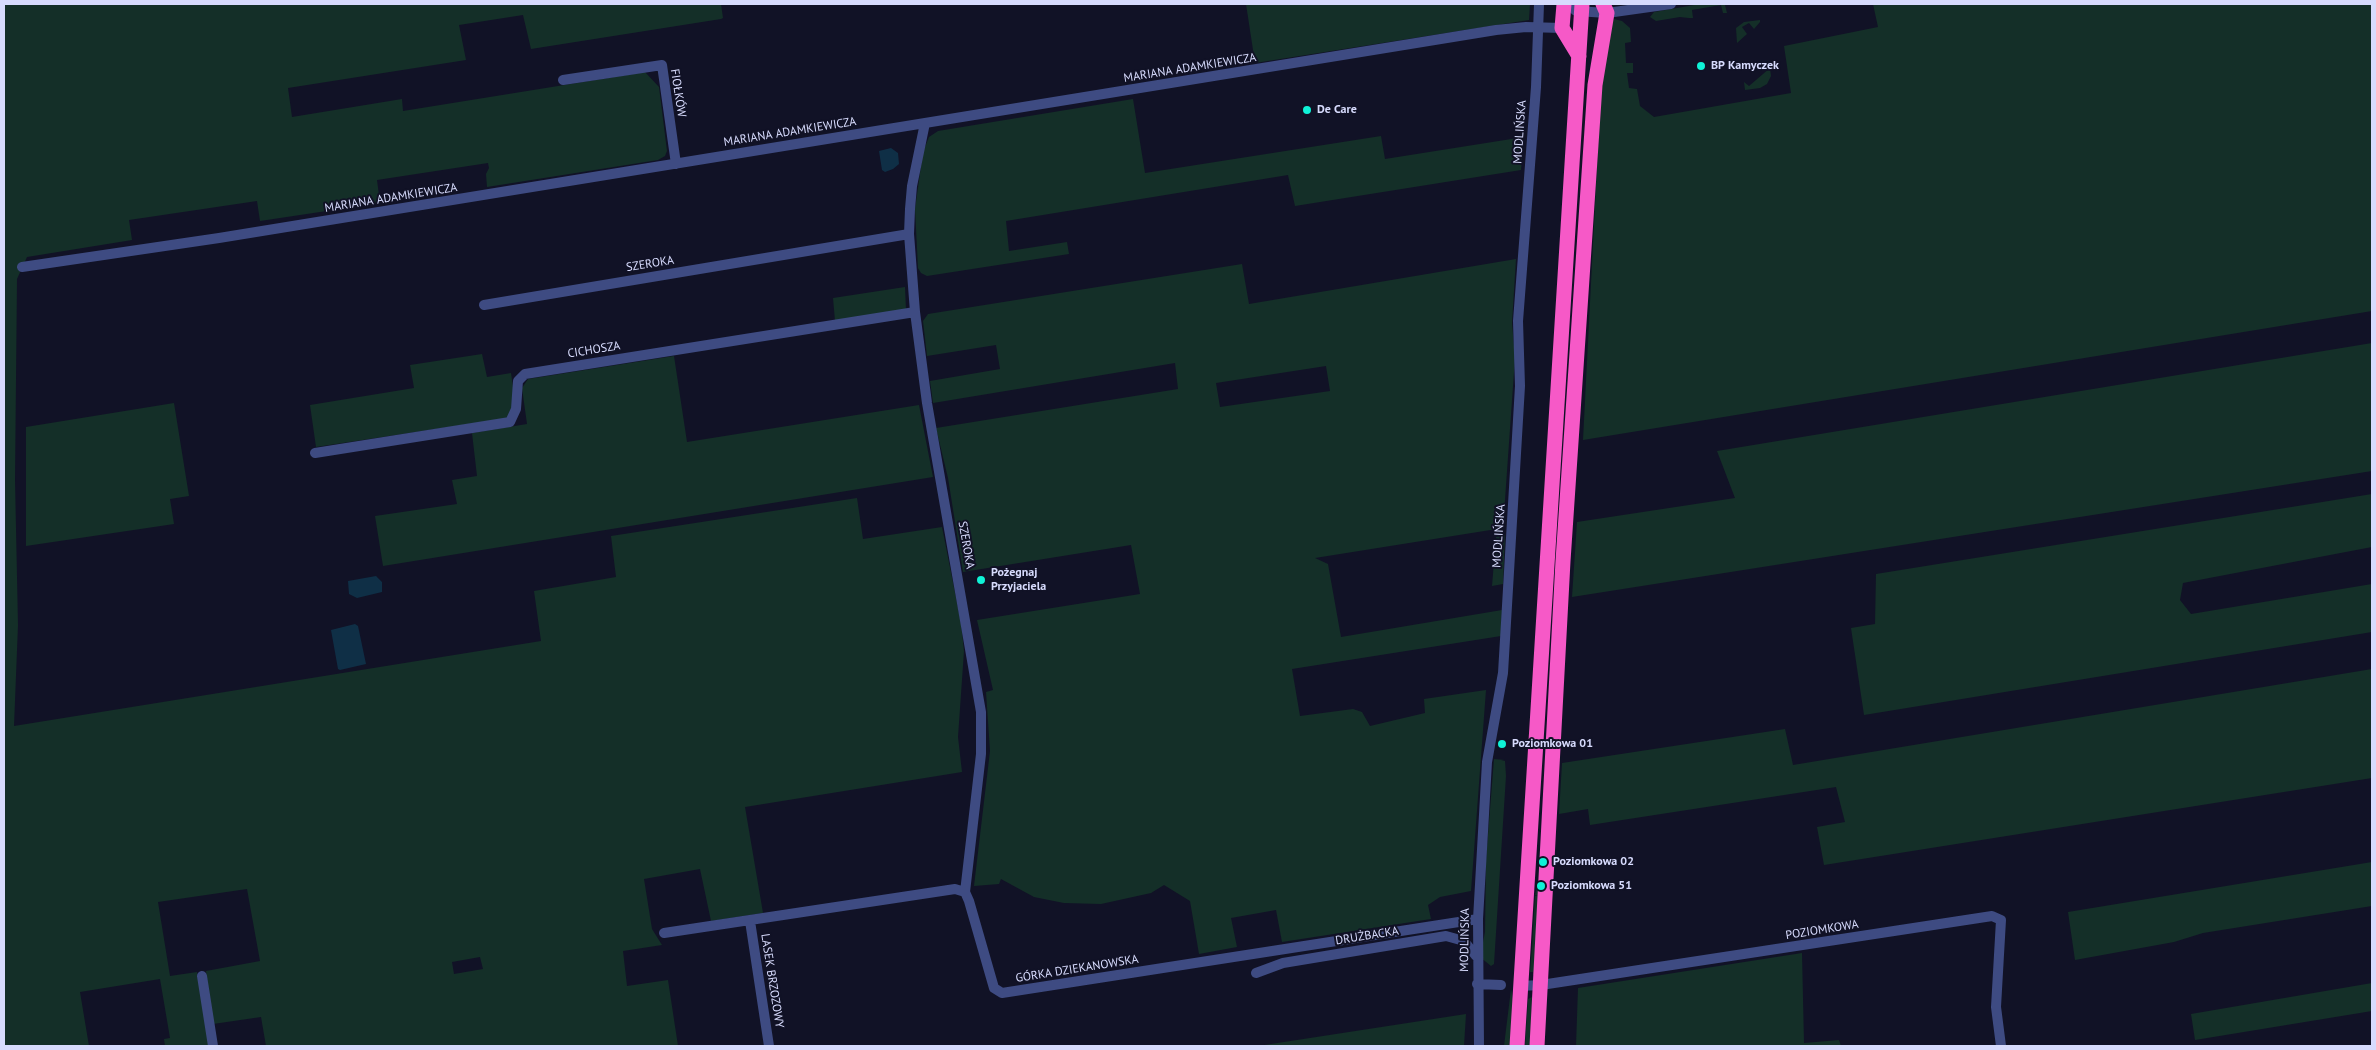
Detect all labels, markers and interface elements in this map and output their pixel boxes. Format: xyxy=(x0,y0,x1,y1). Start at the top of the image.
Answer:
street label: MARIANA ADAMKIEWICZA xyxy=(1123,50,1257,86)
place label: BP Kamyczek xyxy=(1711,59,1779,73)
marker: BP Kamyczek xyxy=(1695,60,1707,72)
street label: FIOŁKÓW xyxy=(667,68,689,118)
street label: MODLIŃSKA xyxy=(1511,100,1529,164)
place label: De Care xyxy=(1317,103,1357,117)
marker: De Care xyxy=(1301,104,1313,116)
street label: MARIANA ADAMKIEWICZA xyxy=(723,114,857,150)
street label: MARIANA ADAMKIEWICZA xyxy=(324,180,458,216)
street label: SZEROKA xyxy=(625,253,675,275)
street label: CICHOSZA xyxy=(567,339,621,361)
street label: MODLIŃSKA xyxy=(1490,504,1508,568)
street label: SZEROKA xyxy=(955,520,977,570)
place label: Pożegnaj Przyjaciela xyxy=(991,566,1046,594)
marker: Pożegnaj Przyjaciela xyxy=(975,574,987,586)
place label: Poziomkowa 01 xyxy=(1512,737,1593,751)
marker: Poziomkowa 01 xyxy=(1496,738,1508,750)
place label: Poziomkowa 02 xyxy=(1553,855,1634,869)
marker: Poziomkowa 02 xyxy=(1537,856,1549,868)
place label: Poziomkowa 51 xyxy=(1551,879,1632,893)
marker: Poziomkowa 51 xyxy=(1535,880,1547,892)
street label: MODLIŃSKA xyxy=(1457,908,1473,972)
street label: POZIOMKOWA xyxy=(1785,917,1859,943)
street label: DRUŻBACKA xyxy=(1334,924,1400,948)
street label: LASEK BRZOZOWY xyxy=(757,933,787,1029)
street label: GÓRKA DZIEKANOWSKA xyxy=(1015,952,1139,986)

